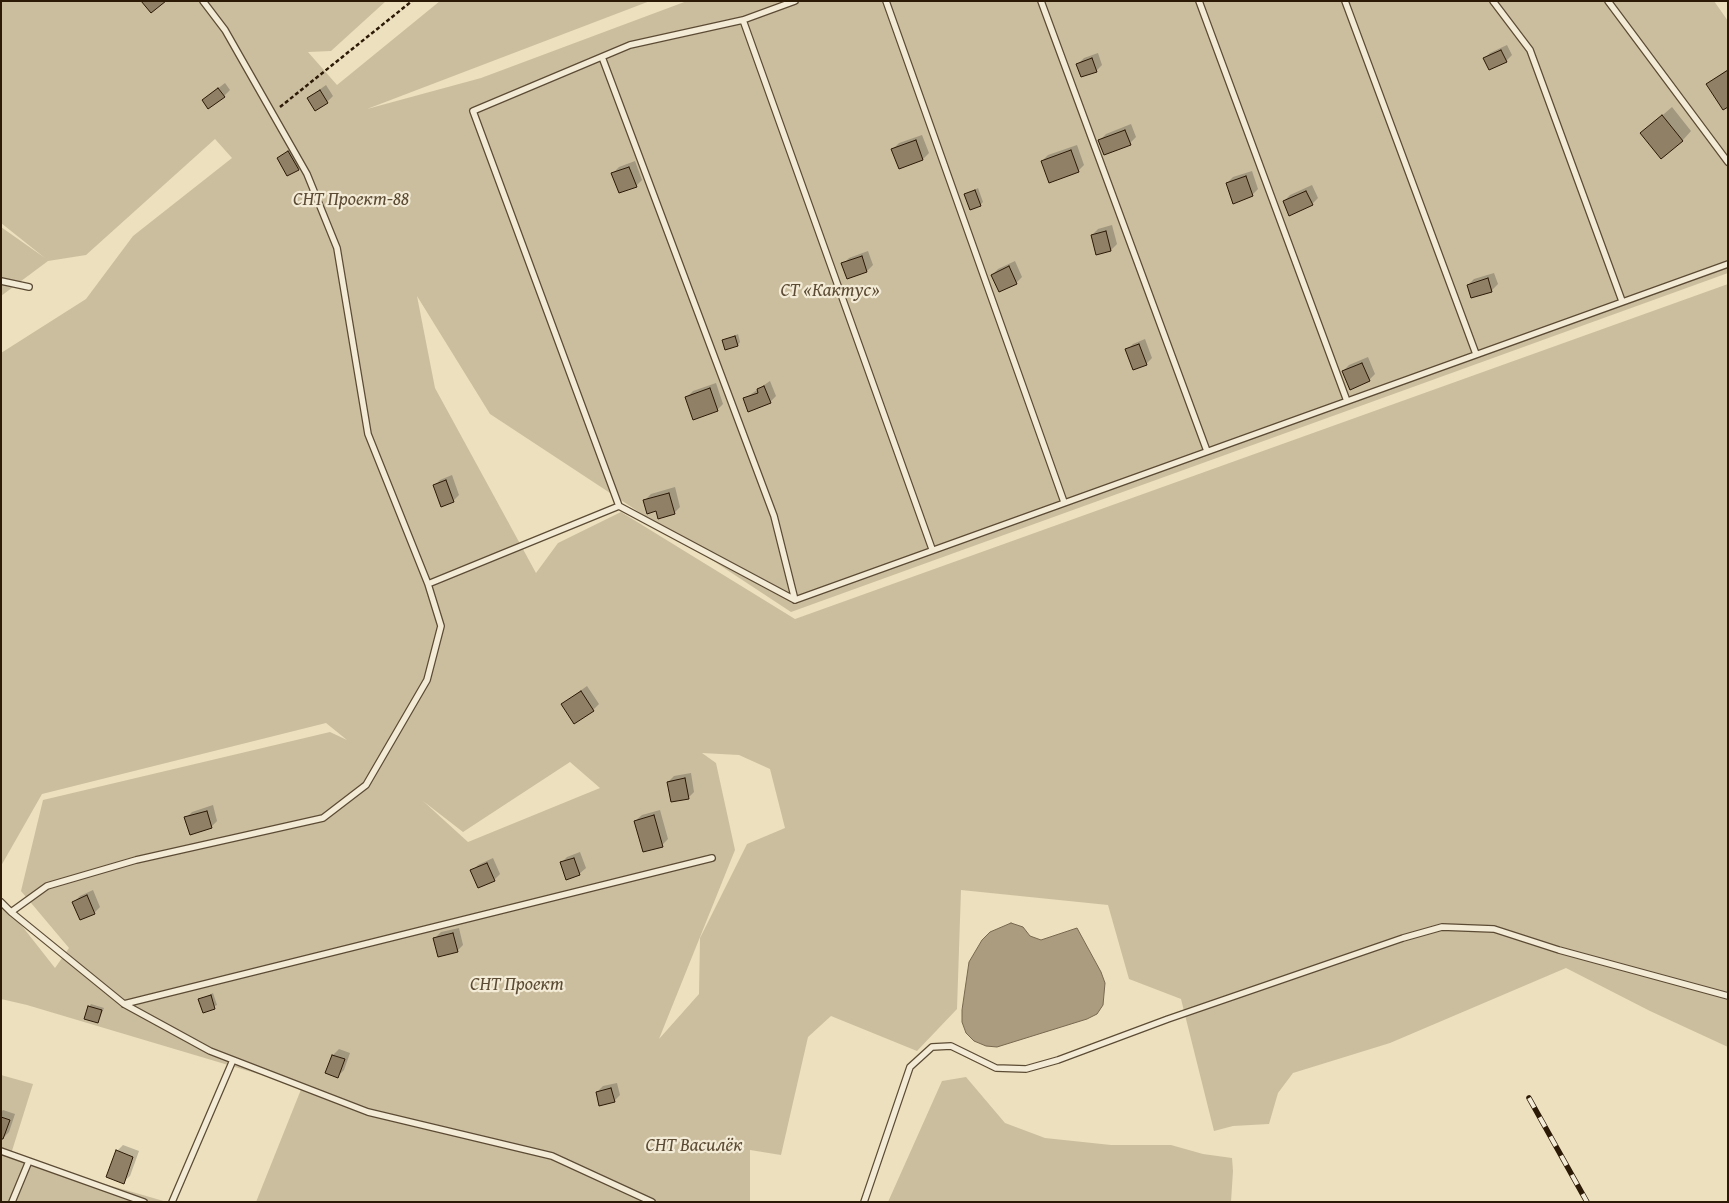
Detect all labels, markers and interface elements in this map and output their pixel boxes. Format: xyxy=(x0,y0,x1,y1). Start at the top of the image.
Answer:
park label: СНТ Проект-88 xyxy=(293,189,409,211)
park label: СТ «Кактус» xyxy=(780,280,880,302)
park label: СНТ Проект xyxy=(470,974,564,996)
park label: СНТ Василёк xyxy=(645,1135,743,1157)

